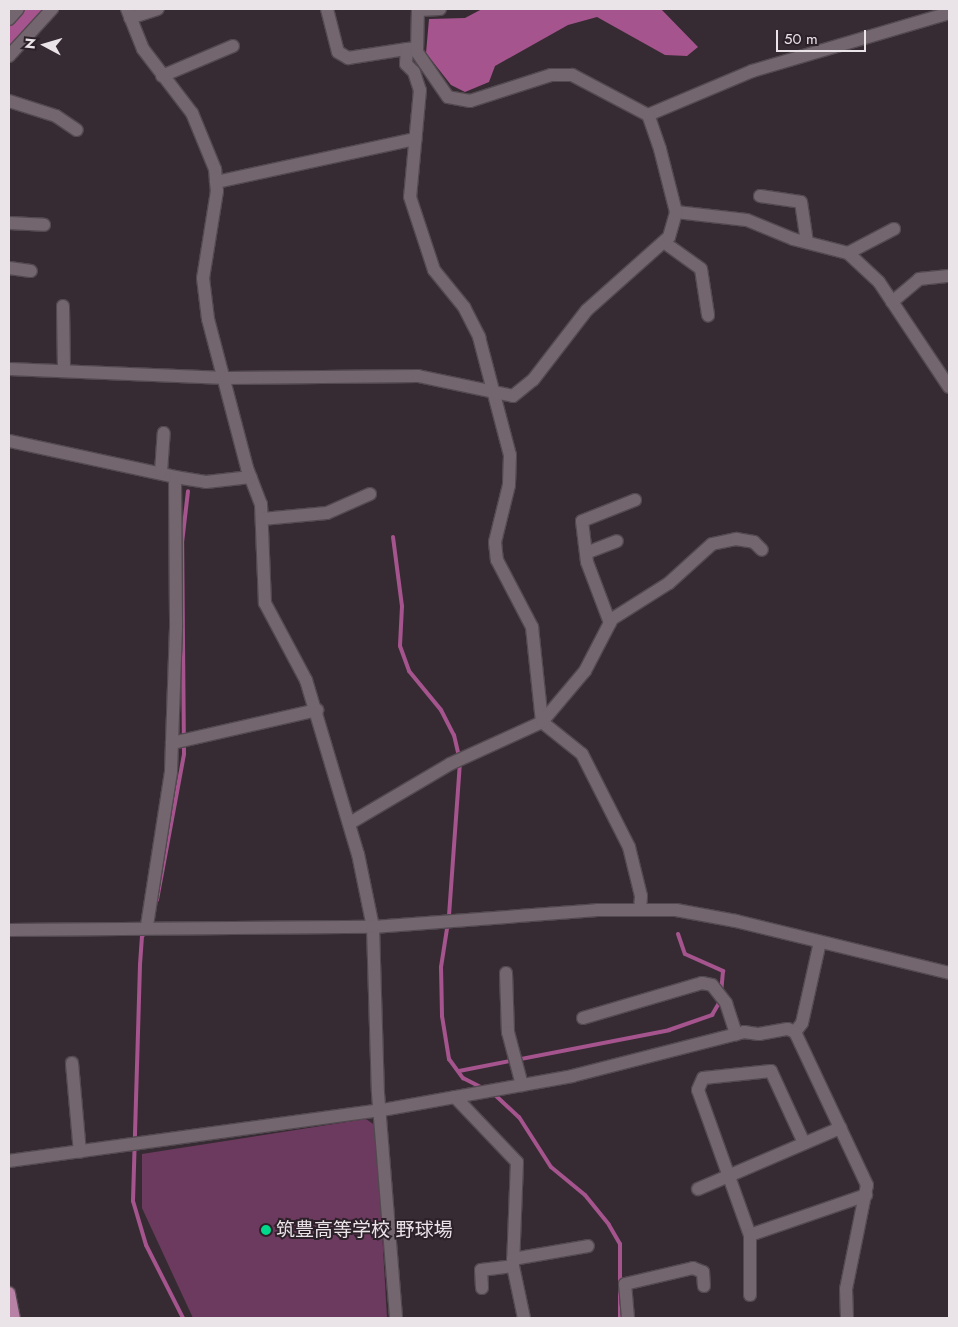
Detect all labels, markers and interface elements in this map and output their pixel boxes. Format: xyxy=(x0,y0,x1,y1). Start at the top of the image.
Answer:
north arrow xyxy=(20,20,70,70)
scale bar xyxy=(778,20,868,52)
text: 50 m xyxy=(784,28,818,50)
text: N xyxy=(20,37,41,50)
place label: 筑豊高等学校 野球場 xyxy=(276,1219,453,1241)
marker: 筑豊高等学校 野球場 xyxy=(260,1224,272,1236)

